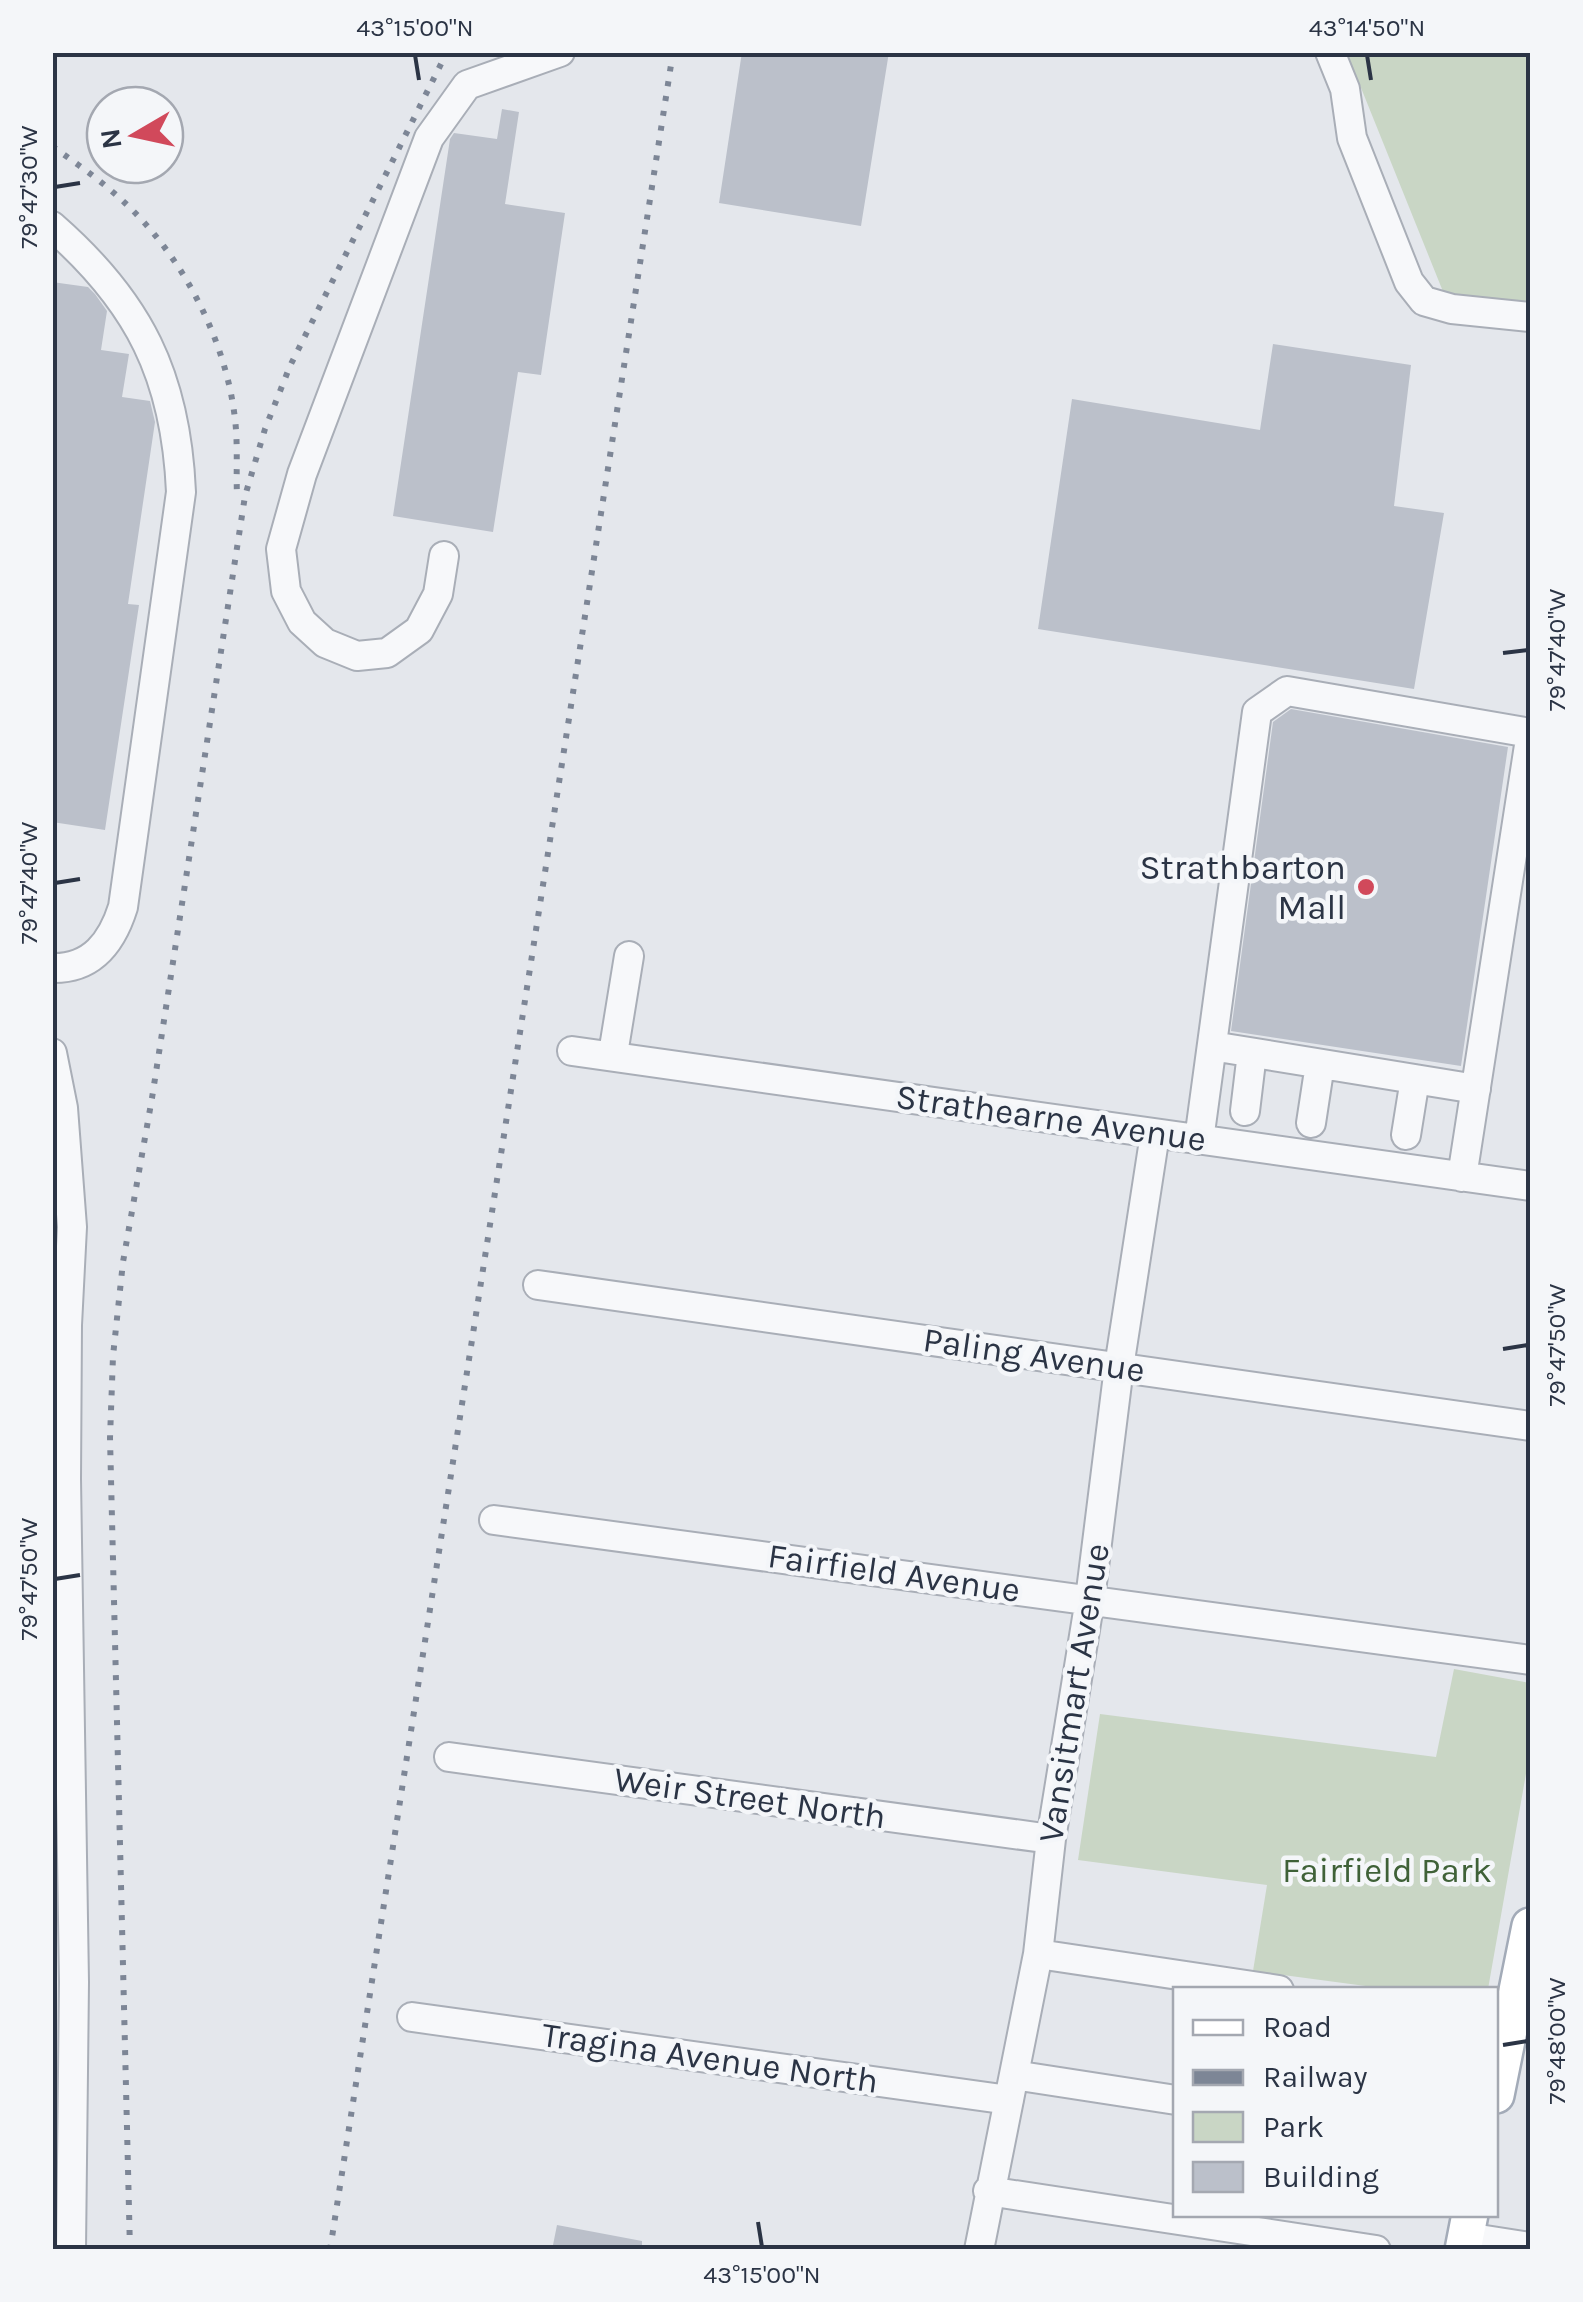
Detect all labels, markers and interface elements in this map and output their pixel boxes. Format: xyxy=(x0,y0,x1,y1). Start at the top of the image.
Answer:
text: 43°15'00"N xyxy=(356,13,474,42)
text: 43°14'50"N xyxy=(1309,13,1425,42)
north arrow xyxy=(85,85,185,185)
text: 79°47'30"W xyxy=(14,125,43,249)
text: N xyxy=(93,126,129,151)
text: 79°47'40"W xyxy=(1542,589,1571,711)
text: 79°47'40"W xyxy=(14,822,43,944)
place label: Strathbarton Mall xyxy=(1139,847,1346,928)
marker: Strathbarton Mall xyxy=(1355,876,1377,898)
street label: Strathearne Avenue xyxy=(893,1076,1209,1160)
text: 79°47'50"W xyxy=(1542,1284,1571,1406)
street label: Paling Avenue xyxy=(921,1319,1147,1391)
text: 79°47'50"W xyxy=(14,1518,43,1640)
street label: Fairfield Avenue xyxy=(765,1535,1023,1611)
street label: Vansitmart Avenue xyxy=(1030,1541,1118,1845)
street label: Weir Street North xyxy=(612,1759,888,1837)
park label: Fairfield Park xyxy=(1282,1850,1492,1891)
text: 79°48'00"W xyxy=(1542,1977,1571,2105)
legend xyxy=(1173,1987,1498,2217)
text: Road xyxy=(1263,2009,1332,2045)
street label: Tragina Avenue North xyxy=(539,2014,881,2102)
text: Railway xyxy=(1263,2059,1367,2095)
text: Park xyxy=(1263,2109,1324,2145)
text: Building xyxy=(1263,2159,1379,2195)
text: 43°15'00"N xyxy=(703,2260,821,2289)

